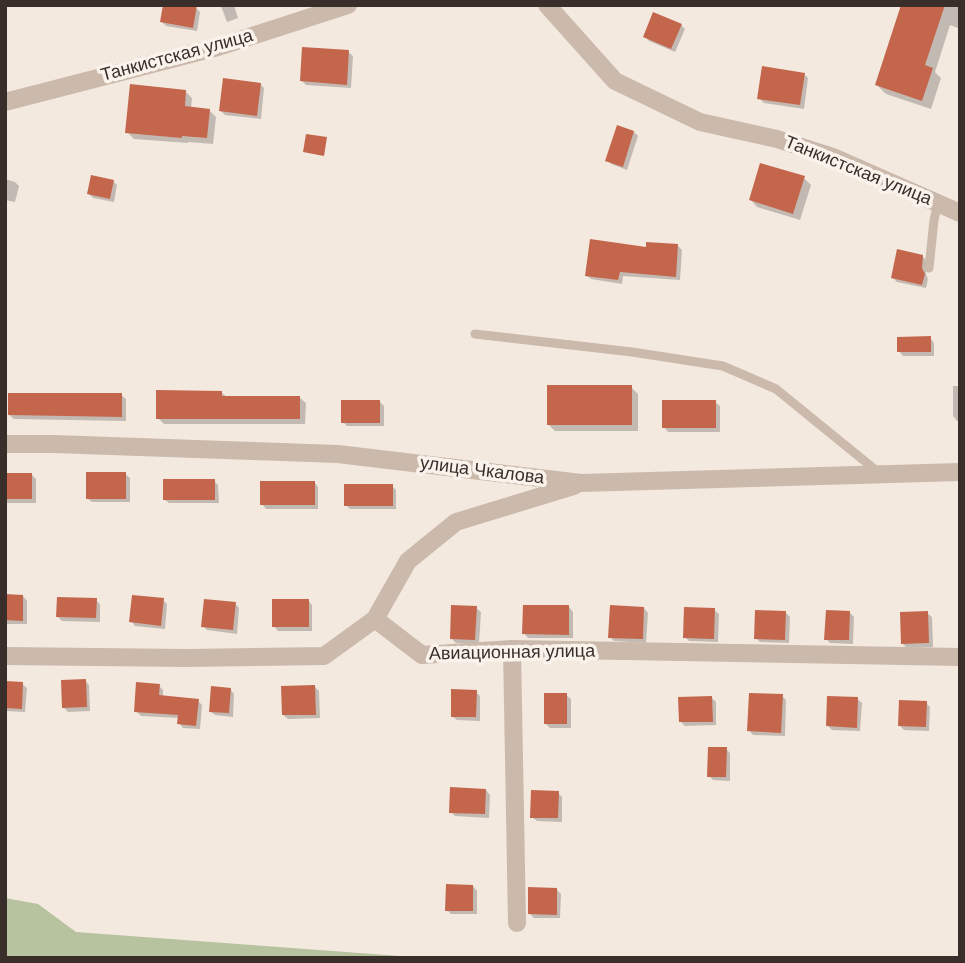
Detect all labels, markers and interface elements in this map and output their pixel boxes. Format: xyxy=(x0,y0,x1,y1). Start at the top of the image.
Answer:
street label: Танкистская улица xyxy=(99,25,255,87)
street label: Танкистская улица xyxy=(781,132,935,210)
street label: улица Чкалова xyxy=(419,453,545,489)
street label: Авиационная улица xyxy=(429,641,595,665)

